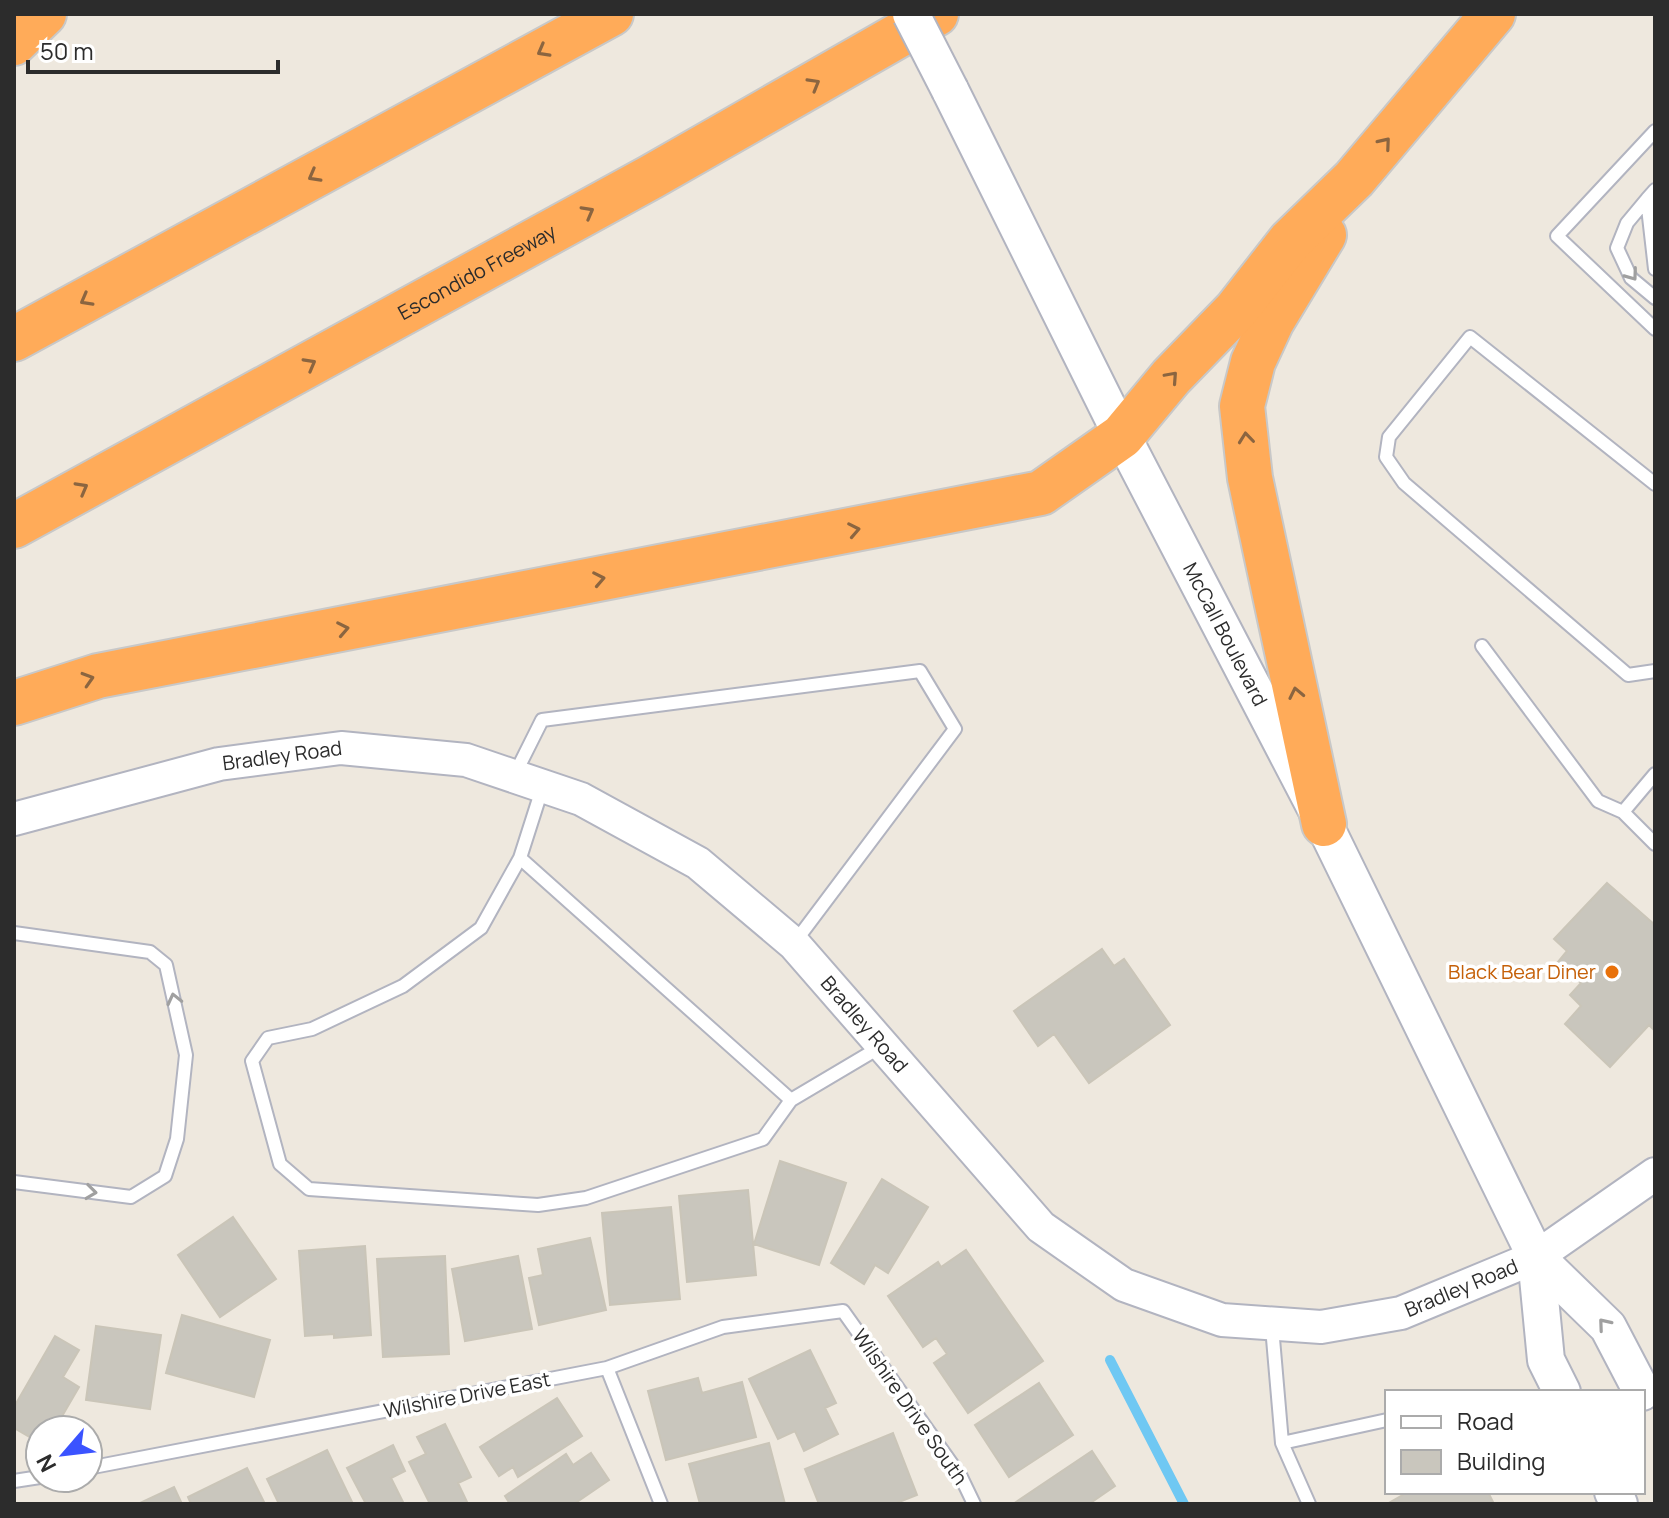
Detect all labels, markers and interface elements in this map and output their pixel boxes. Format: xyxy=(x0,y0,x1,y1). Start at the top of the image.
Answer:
scale bar xyxy=(28,24,278,74)
text: 50 m xyxy=(40,34,94,67)
one-way arrow xyxy=(537,42,551,57)
one-way arrow xyxy=(805,78,820,94)
one-way arrow xyxy=(1375,138,1390,152)
one-way arrow xyxy=(308,166,323,181)
one-way arrow xyxy=(579,206,594,221)
street label: Escondido Freeway xyxy=(393,217,561,326)
one-way arrow xyxy=(1622,266,1637,281)
one-way arrow xyxy=(80,290,94,305)
one-way arrow xyxy=(302,358,317,373)
one-way arrow xyxy=(1163,371,1177,386)
one-way arrow xyxy=(1237,431,1254,444)
one-way arrow xyxy=(74,483,89,498)
one-way arrow xyxy=(847,522,861,539)
street label: McCall Boulevard xyxy=(1177,558,1274,711)
one-way arrow xyxy=(591,571,605,588)
one-way arrow xyxy=(337,621,350,638)
one-way arrow xyxy=(81,672,95,688)
one-way arrow xyxy=(1288,687,1305,701)
street label: Bradley Road xyxy=(221,734,344,776)
place label: Black Bear Diner xyxy=(1448,958,1596,985)
marker: Black Bear Diner xyxy=(1603,963,1621,981)
street label: Bradley Road xyxy=(815,970,914,1078)
one-way arrow xyxy=(166,993,183,1007)
one-way arrow xyxy=(85,1183,98,1200)
street label: Bradley Road xyxy=(1400,1252,1522,1323)
one-way arrow xyxy=(1599,1319,1614,1334)
street label: Wilshire Drive South xyxy=(847,1324,974,1490)
street label: Wilshire Drive East xyxy=(381,1365,553,1424)
legend xyxy=(1385,1390,1645,1494)
text: Road xyxy=(1457,1404,1514,1437)
north arrow xyxy=(24,1414,104,1494)
text: Building xyxy=(1457,1444,1545,1477)
text: N xyxy=(29,1449,63,1477)

